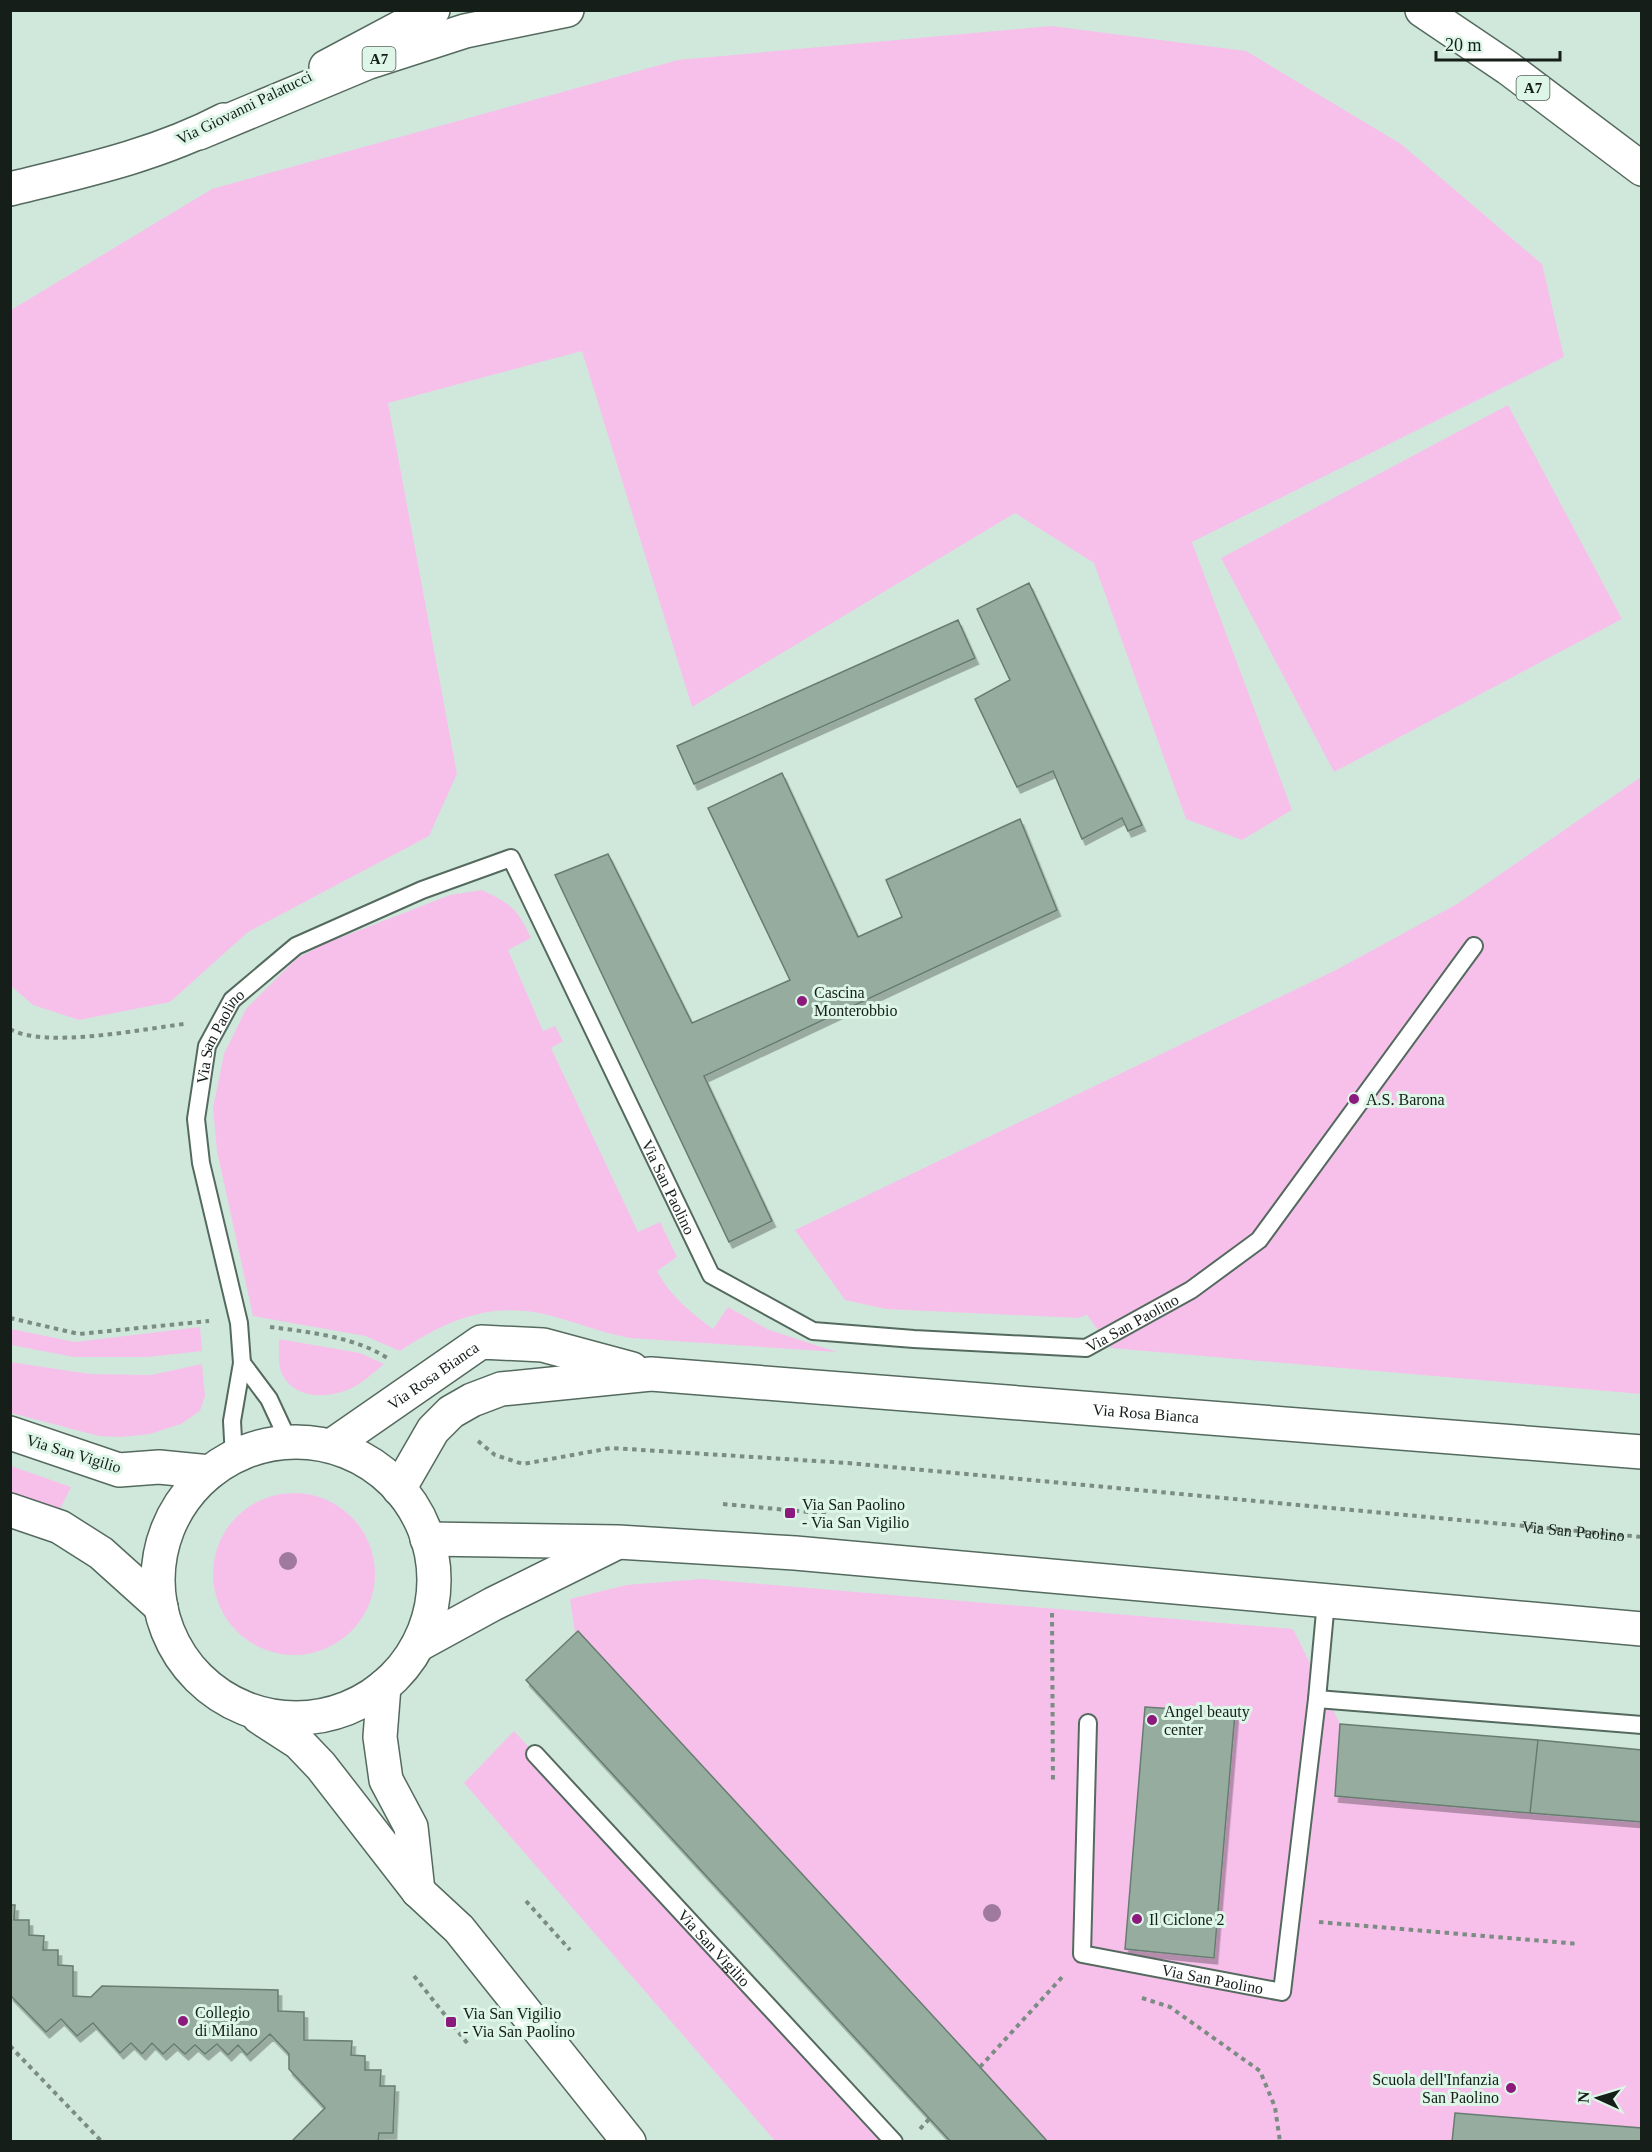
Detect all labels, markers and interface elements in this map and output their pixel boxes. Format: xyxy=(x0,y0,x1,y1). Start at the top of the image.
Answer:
scale bar xyxy=(1436,24,1560,62)
text: 20 m xyxy=(1445,35,1482,55)
road number: A7 xyxy=(362,47,395,71)
street label: Via Giovanni Palatucci xyxy=(174,67,315,148)
road number: A7 xyxy=(1516,76,1550,100)
place label: Cascina Monterobbio xyxy=(814,984,898,1019)
street label: Via San Paolino xyxy=(193,986,247,1085)
marker: Cascina Monterobbio xyxy=(795,994,809,1008)
place label: A.S. Barona xyxy=(1366,1091,1445,1108)
marker: A.S. Barona xyxy=(1347,1092,1361,1106)
street label: Via San Paolino xyxy=(638,1137,698,1237)
street label: Via San Paolino xyxy=(1083,1291,1181,1355)
street label: Via Rosa Bianca xyxy=(385,1338,482,1413)
street label: Via Rosa Bianca xyxy=(1092,1401,1200,1426)
street label: Via San Vigilio xyxy=(24,1431,123,1477)
place label: Via San Paolino - Via San Vigilio xyxy=(802,1496,909,1532)
marker: Via San Paolino - Via San Vigilio xyxy=(783,1506,797,1520)
street label: Via San Paolino xyxy=(1521,1518,1626,1544)
place label: Angel beauty center xyxy=(1164,1703,1250,1738)
marker: Angel beauty center xyxy=(1145,1713,1159,1727)
street label: Via San Vigilio xyxy=(674,1906,754,1990)
place label: Il Ciclone 2 xyxy=(1149,1911,1225,1928)
marker: Il Ciclone 2 xyxy=(1130,1912,1144,1926)
street label: Via San Paolino xyxy=(1160,1961,1265,1997)
place label: Collegio di Milano xyxy=(195,2004,258,2039)
place label: Via San Vigilio - Via San Paolino xyxy=(463,2005,575,2040)
marker: Collegio di Milano xyxy=(176,2014,190,2028)
marker: Via San Vigilio - Via San Paolino xyxy=(444,2015,458,2029)
north arrow xyxy=(1568,2068,1628,2128)
place label: Scuola dell'Infanzia San Paolino xyxy=(1372,2071,1499,2106)
marker: Scuola dell'Infanzia San Paolino xyxy=(1504,2081,1518,2095)
text: N xyxy=(1575,2090,1592,2103)

